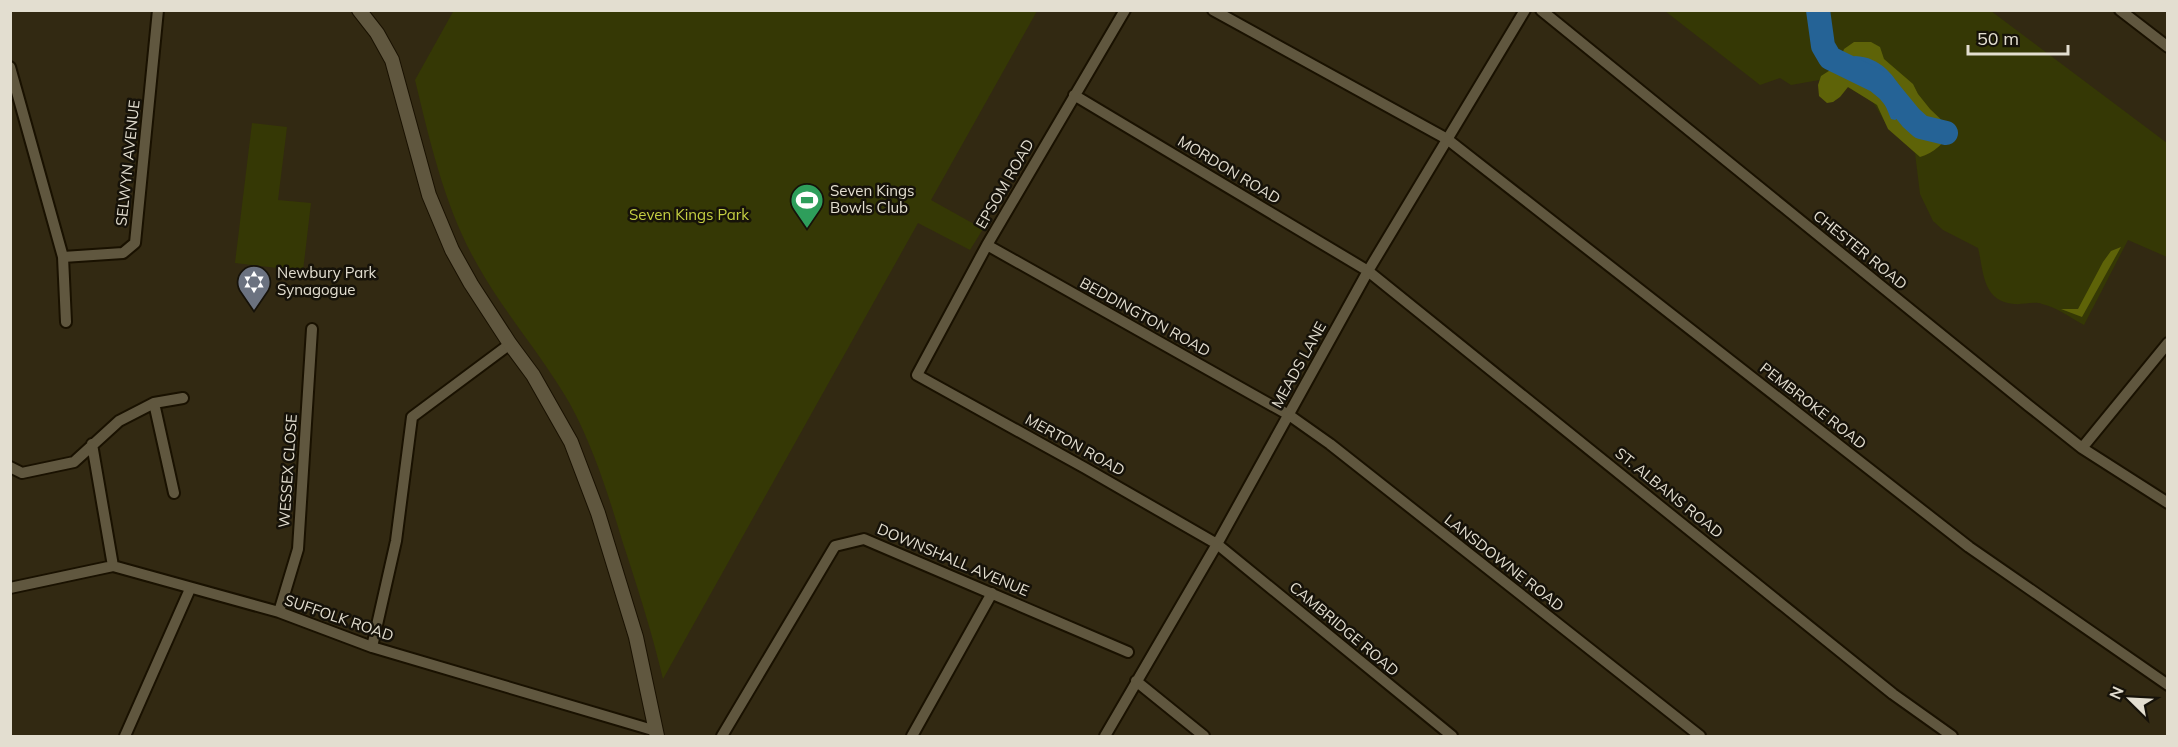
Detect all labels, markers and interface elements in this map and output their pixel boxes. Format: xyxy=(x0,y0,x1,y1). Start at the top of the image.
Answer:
scale bar xyxy=(1968,18,2068,56)
text: 50 m xyxy=(1977,27,2019,50)
street label: SELWYN AVENUE xyxy=(111,99,144,227)
street label: MORDON ROAD xyxy=(1174,131,1284,208)
street label: EPSOM ROAD xyxy=(971,136,1038,232)
place label: Seven Kings Bowls Club xyxy=(830,181,914,217)
sports icon: Seven Kings Bowls Club xyxy=(789,182,825,229)
park label: Seven Kings Park xyxy=(629,205,749,224)
street label: CHESTER ROAD xyxy=(1809,206,1911,293)
place label: Newbury Park Synagogue xyxy=(277,263,377,299)
synagogue icon: Newbury Park Synagogue xyxy=(236,264,272,311)
street label: BEDDINGTON ROAD xyxy=(1077,273,1214,360)
street label: MEADS LANE xyxy=(1267,318,1330,411)
street label: PEMBROKE ROAD xyxy=(1756,358,1870,453)
street label: MERTON ROAD xyxy=(1022,409,1128,480)
street label: WESSEX CLOSE xyxy=(274,413,301,529)
street label: ST. ALBANS ROAD xyxy=(1612,443,1727,542)
street label: LANSDOWNE ROAD xyxy=(1441,510,1568,615)
street label: DOWNSHALL AVENUE xyxy=(874,519,1032,600)
street label: CAMBRIDGE ROAD xyxy=(1286,577,1403,680)
street label: SUFFOLK ROAD xyxy=(282,590,396,645)
north arrow xyxy=(2100,669,2160,729)
text: N xyxy=(2105,683,2128,702)

